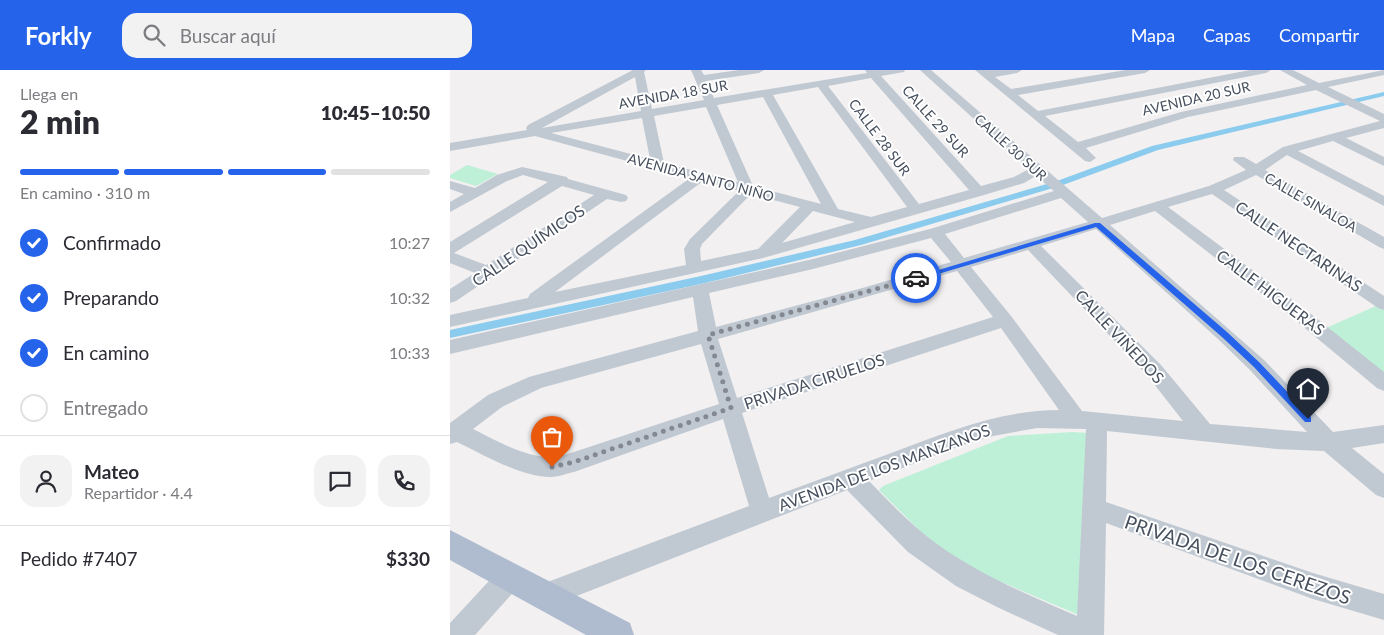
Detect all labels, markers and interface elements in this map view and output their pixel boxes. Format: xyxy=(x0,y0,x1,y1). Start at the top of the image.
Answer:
search box xyxy=(122,13,472,58)
text: Forkly xyxy=(25,21,92,50)
icon: search xyxy=(140,21,168,49)
text: Buscar aquí xyxy=(180,24,276,47)
text: Mapa xyxy=(1131,24,1175,46)
text: Capas xyxy=(1203,24,1251,46)
text: Compartir xyxy=(1279,24,1359,46)
street label: AVENIDA 18 SUR xyxy=(617,76,729,112)
street label: AVENIDA 20 SUR xyxy=(1140,77,1252,119)
street label: CALLE 29 SUR xyxy=(899,81,973,161)
text: Llega en xyxy=(20,84,78,103)
street label: CALLE 28 SUR xyxy=(846,95,914,179)
text: 10:45–10:50 xyxy=(321,101,430,124)
text: 2 min xyxy=(20,102,100,141)
street label: CALLE 30 SUR xyxy=(971,110,1051,184)
street label: AVENIDA SANTO NIÑO xyxy=(626,149,776,205)
street label: CALLE SINALOA xyxy=(1262,169,1361,236)
text: En camino · 310 m xyxy=(20,183,150,202)
street label: CALLE NECTARINAS xyxy=(1232,197,1366,295)
street label: CALLE QUÍMICOS xyxy=(468,200,588,290)
icon: check xyxy=(20,229,48,257)
text: Confirmado xyxy=(63,231,161,254)
text: 10:27 xyxy=(389,233,430,252)
street label: CALLE HIGUERAS xyxy=(1213,245,1329,339)
courier xyxy=(891,253,941,303)
icon: car xyxy=(902,264,930,292)
icon: check xyxy=(20,284,48,312)
street label: CALLE VIÑEDOS xyxy=(1072,285,1168,387)
text: Preparando xyxy=(63,286,159,309)
text: 10:32 xyxy=(389,288,430,307)
icon: check xyxy=(20,339,48,367)
text: En camino xyxy=(63,341,149,364)
text: 10:33 xyxy=(389,343,430,362)
street label: PRIVADA CIRUELOS xyxy=(741,349,887,413)
pin xyxy=(1287,368,1329,419)
icon: home xyxy=(1294,375,1322,403)
text: Entregado xyxy=(63,396,148,419)
pin xyxy=(531,416,573,467)
street label: AVENIDA DE LOS MANZANOS xyxy=(776,420,992,514)
icon: bag xyxy=(538,423,566,451)
button: person xyxy=(20,455,72,507)
button: chat xyxy=(314,455,366,507)
button: phone xyxy=(378,455,430,507)
text: Mateo xyxy=(84,460,139,483)
text: Repartidor · 4.4 xyxy=(84,483,193,502)
street label: PRIVADA DE LOS CEREZOS xyxy=(1122,509,1354,609)
text: Pedido #7407 xyxy=(20,547,138,570)
text: $330 xyxy=(386,547,430,570)

